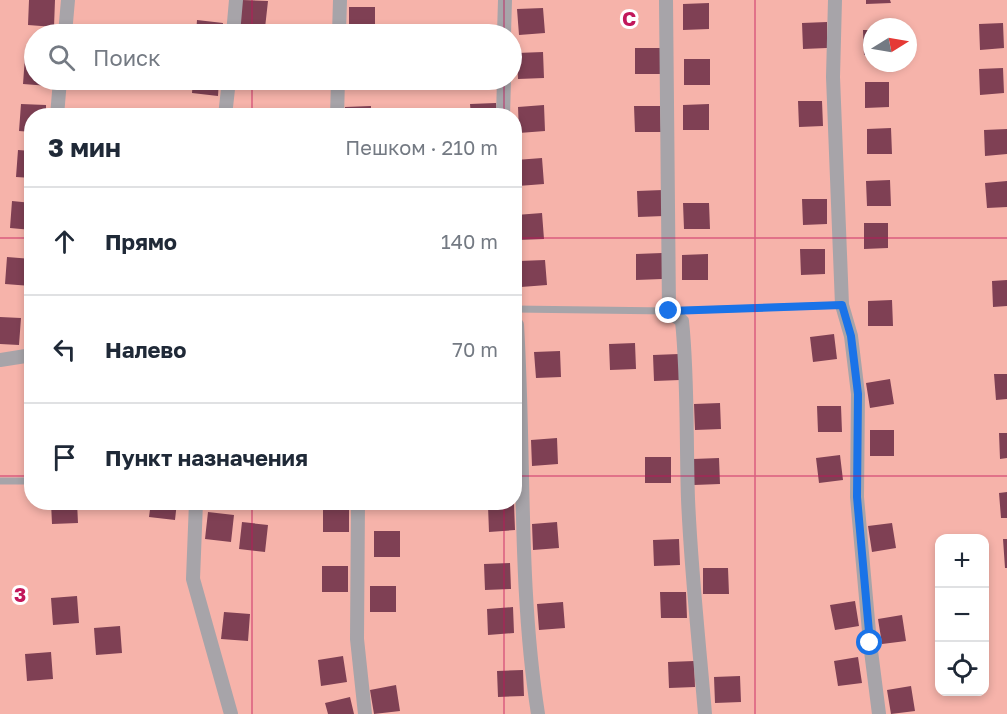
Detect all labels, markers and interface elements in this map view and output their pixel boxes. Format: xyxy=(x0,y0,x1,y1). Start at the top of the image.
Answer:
text: C xyxy=(622,6,636,30)
north arrow xyxy=(863,18,917,72)
search box xyxy=(24,24,522,90)
icon: search xyxy=(45,41,78,74)
text: Поиск xyxy=(93,44,161,71)
text: 3 мин xyxy=(48,132,121,163)
text: Пешком · 210 m xyxy=(345,135,498,159)
icon: ahead xyxy=(48,225,81,258)
text: Прямо xyxy=(105,228,177,255)
text: 140 m xyxy=(441,229,498,253)
route end xyxy=(655,297,681,323)
icon: left xyxy=(48,333,81,366)
text: Налево xyxy=(105,336,187,363)
text: 70 m xyxy=(452,337,498,361)
icon: arrive xyxy=(48,441,81,474)
text: Пункт назначения xyxy=(105,444,308,471)
map controls xyxy=(935,534,989,696)
button: + xyxy=(935,534,989,588)
text: 3 xyxy=(14,582,26,606)
button: − xyxy=(935,588,989,642)
route start xyxy=(856,629,882,655)
button: locate xyxy=(935,642,989,696)

